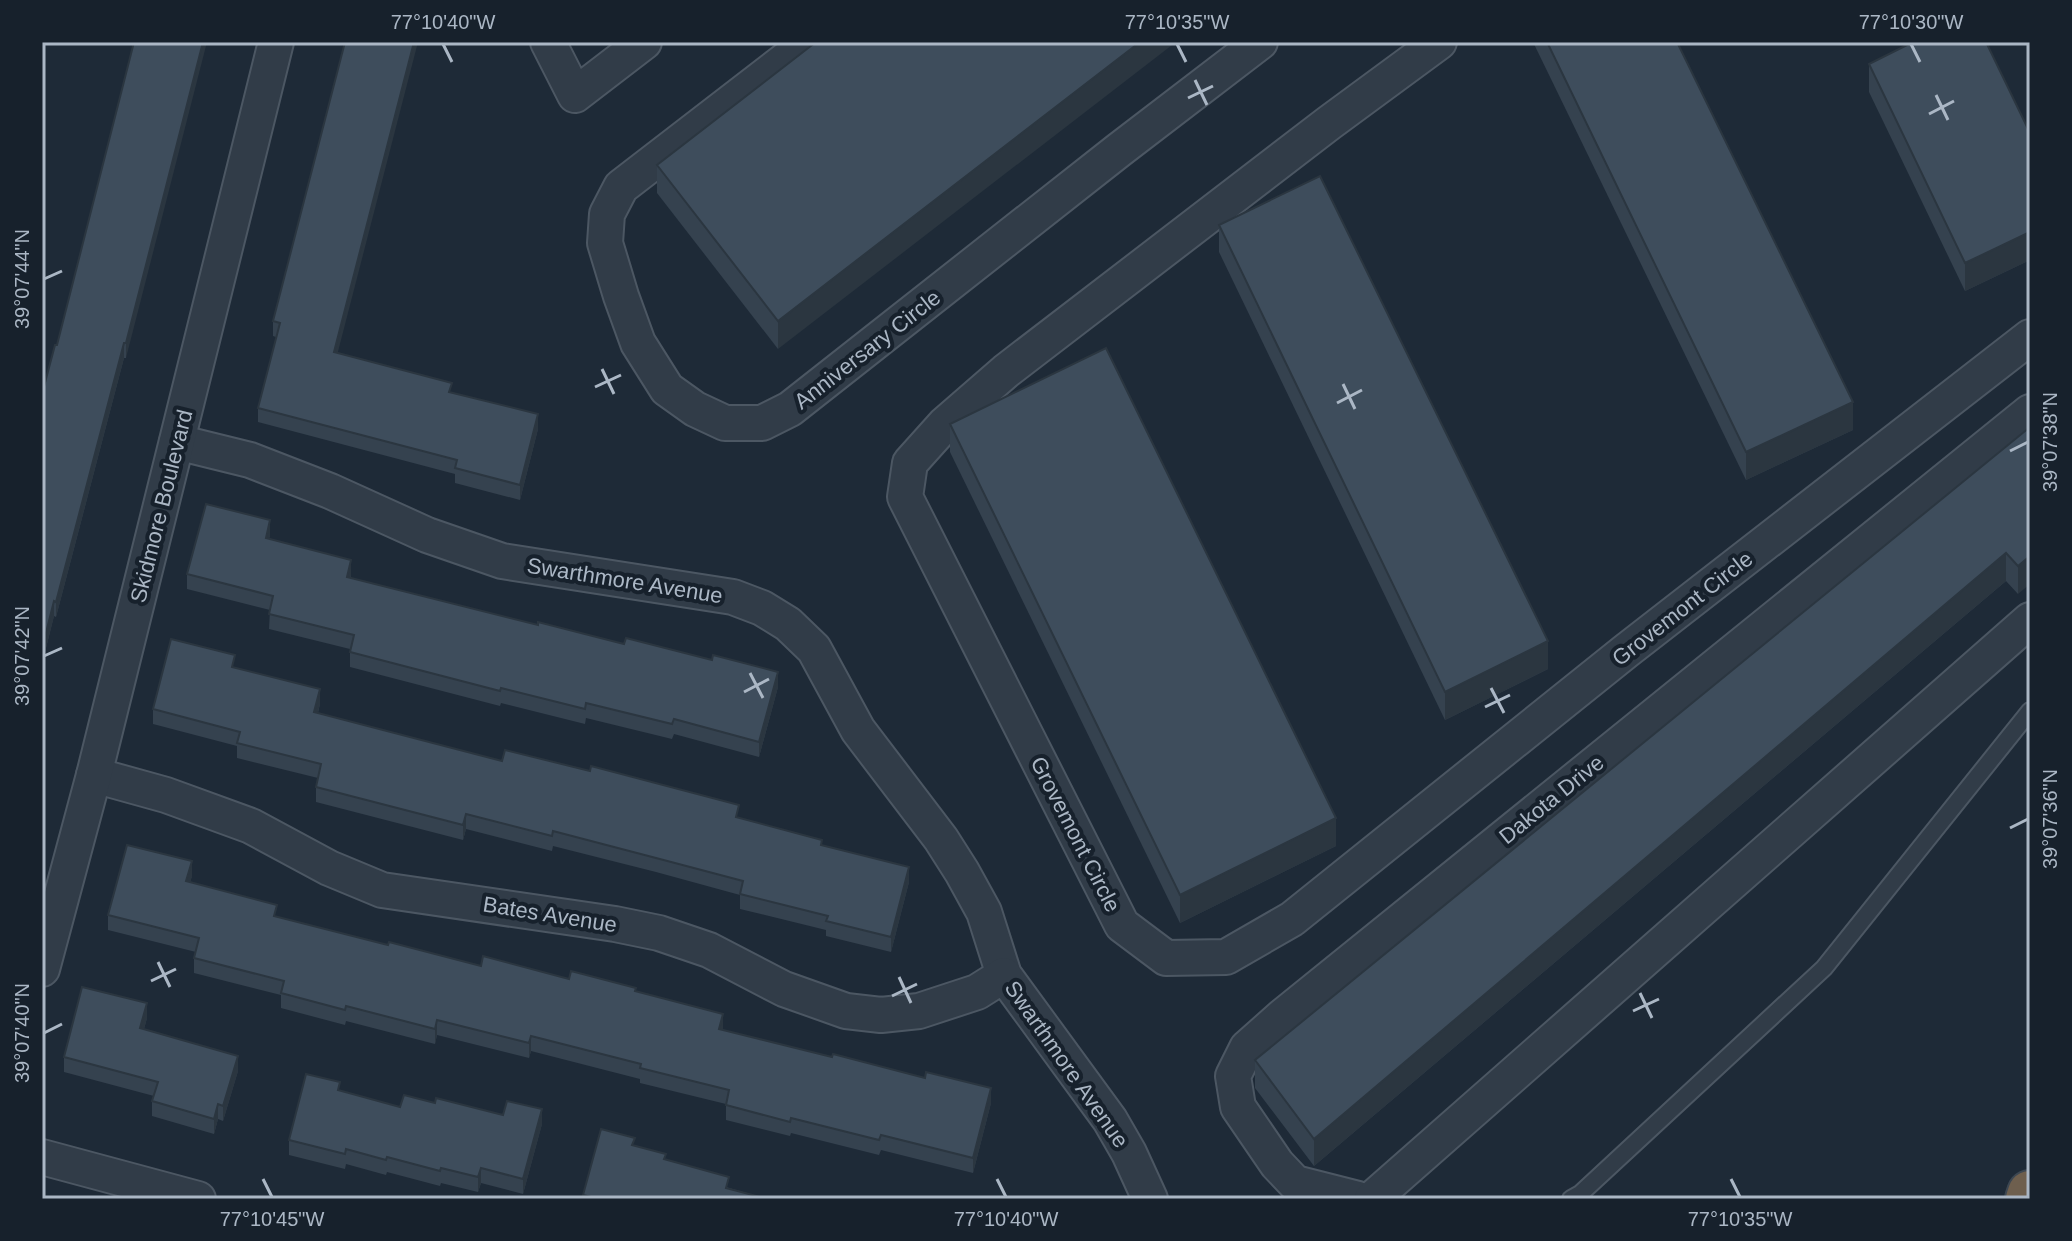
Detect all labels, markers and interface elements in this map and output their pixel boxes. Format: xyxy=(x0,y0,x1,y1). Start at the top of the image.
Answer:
text: 77°10'40"W xyxy=(391,11,495,33)
text: 77°10'35"W xyxy=(1125,11,1229,33)
text: 77°10'30"W xyxy=(1859,11,1963,33)
text: 39°07'44"N xyxy=(11,229,33,329)
street label: Anniversary Circle xyxy=(789,285,945,414)
text: 39°07'38"N xyxy=(2039,392,2061,492)
street label: Skidmore Boulevard xyxy=(125,407,198,605)
street label: Grovemont Circle xyxy=(1607,546,1757,671)
street label: Swarthmore Avenue xyxy=(525,553,725,608)
text: 39°07'42"N xyxy=(11,606,33,706)
street label: Dakota Drive xyxy=(1494,750,1609,849)
street label: Grovemont Circle xyxy=(1026,752,1126,916)
text: 39°07'36"N xyxy=(2039,769,2061,869)
street label: Bates Avenue xyxy=(481,892,619,937)
street label: Swarthmore Avenue xyxy=(1000,976,1134,1152)
text: 39°07'40"N xyxy=(11,983,33,1083)
text: 77°10'45"W xyxy=(220,1208,324,1230)
text: 77°10'40"W xyxy=(954,1208,1058,1230)
text: 77°10'35"W xyxy=(1688,1208,1792,1230)

